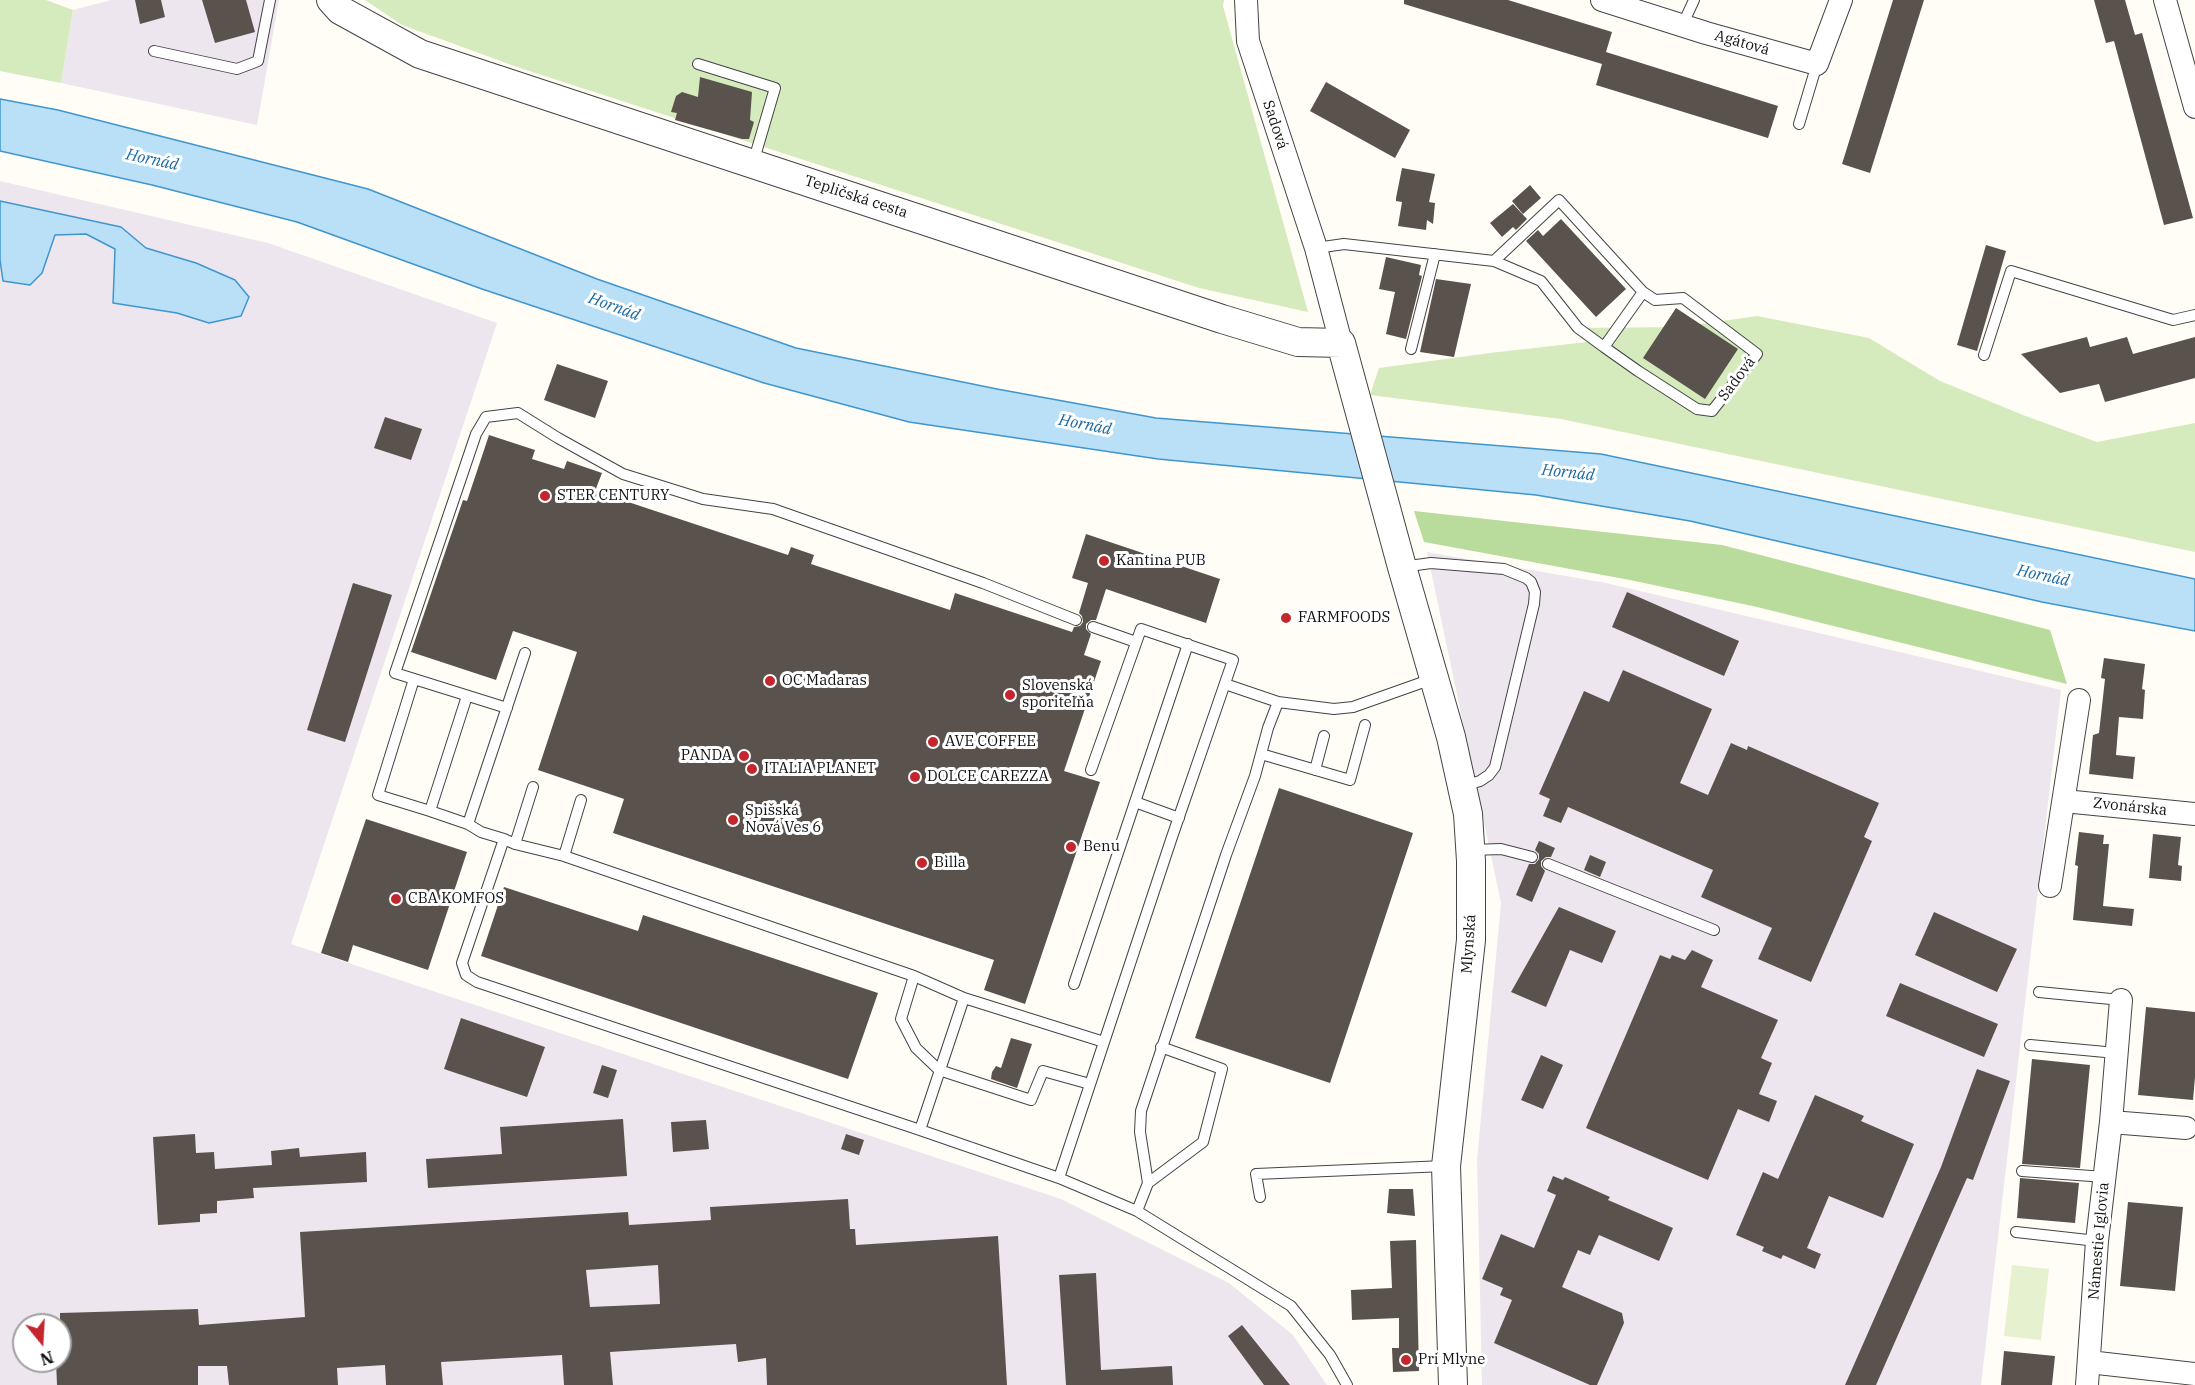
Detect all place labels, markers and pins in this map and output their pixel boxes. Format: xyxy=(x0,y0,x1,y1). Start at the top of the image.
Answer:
place label: STER CENTURY xyxy=(557,487,669,505)
marker: STER CENTURY xyxy=(538,489,552,503)
place label: Kantina PUB xyxy=(1116,552,1206,570)
marker: Kantina PUB xyxy=(1097,554,1111,568)
place label: FARMFOODS xyxy=(1298,609,1390,627)
marker: FARMFOODS xyxy=(1279,611,1293,625)
place label: OC Madaras xyxy=(782,672,867,690)
marker: OC Madaras xyxy=(763,674,777,688)
place label: Slovenská sporiteľňa xyxy=(1022,677,1094,712)
marker: Slovenská sporiteľňa xyxy=(1003,688,1017,702)
place label: AVE COFFEE xyxy=(945,733,1036,751)
marker: AVE COFFEE xyxy=(926,735,940,749)
place label: PANDA xyxy=(681,747,732,765)
marker: PANDA xyxy=(737,749,751,763)
place label: ITALIA PLANET xyxy=(764,760,876,778)
marker: ITALIA PLANET xyxy=(745,762,759,776)
place label: DOLCE CAREZZA xyxy=(927,768,1049,786)
marker: DOLCE CAREZZA xyxy=(908,770,922,784)
place label: Spišská Nová Ves 6 xyxy=(745,802,821,837)
marker: Spišská Nová Ves 6 xyxy=(726,813,740,827)
place label: Benu xyxy=(1083,838,1120,856)
marker: Benu xyxy=(1064,840,1078,854)
place label: Billa xyxy=(934,854,966,872)
marker: Billa xyxy=(915,856,929,870)
place label: CBA KOMFOS xyxy=(408,890,504,908)
marker: CBA KOMFOS xyxy=(389,892,403,906)
place label: Pri Mlyne xyxy=(1418,1351,1485,1369)
marker: Pri Mlyne xyxy=(1399,1353,1413,1367)

